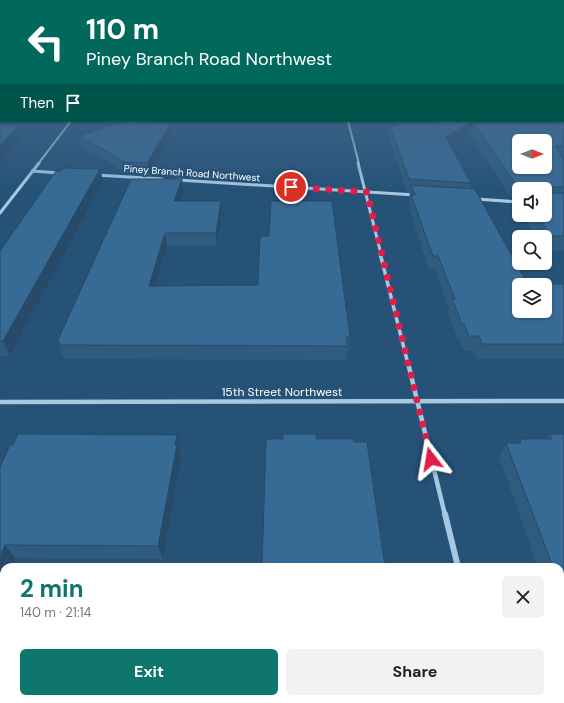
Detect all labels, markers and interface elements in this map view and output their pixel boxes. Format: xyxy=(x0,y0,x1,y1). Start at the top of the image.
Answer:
text: 110 m xyxy=(86,11,159,48)
icon: left xyxy=(20,16,72,68)
text: Piney Branch Road Northwest xyxy=(86,47,332,71)
icon: arrive xyxy=(62,92,84,114)
text: Then xyxy=(20,93,54,113)
north arrow xyxy=(512,134,552,174)
map controls xyxy=(512,134,552,318)
street label: Piney Branch Road Northwest xyxy=(123,162,261,184)
pin xyxy=(274,170,308,204)
icon: arrive xyxy=(280,176,302,198)
button: sound xyxy=(512,182,552,222)
button: search xyxy=(512,230,552,270)
button: layers xyxy=(512,278,552,318)
street label: 15th Street Northwest xyxy=(222,384,343,400)
position arrow xyxy=(410,438,452,480)
text: 2 min xyxy=(20,573,83,604)
button: close xyxy=(502,576,544,618)
text: 140 m · 21:14 xyxy=(20,604,92,621)
button: Exit xyxy=(20,649,278,695)
button: Share xyxy=(286,649,544,695)

